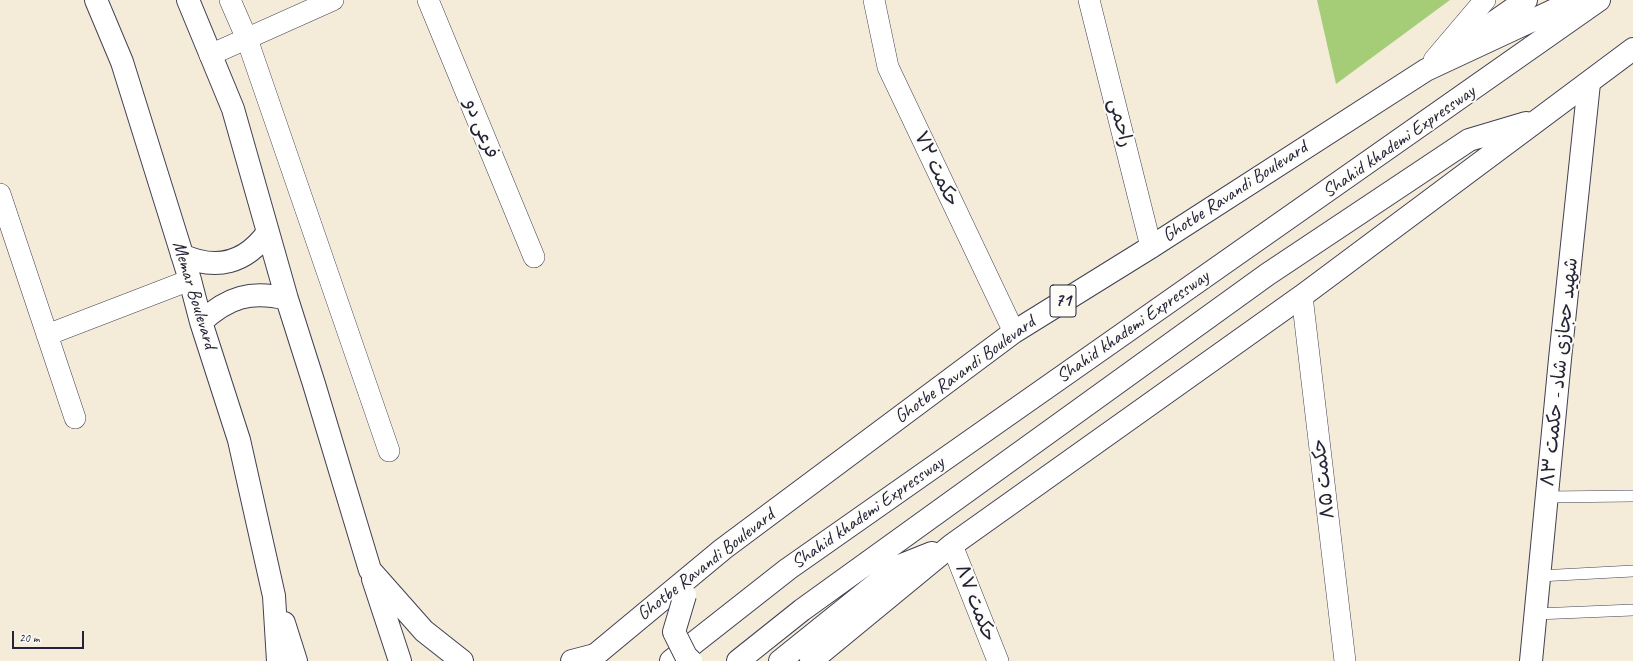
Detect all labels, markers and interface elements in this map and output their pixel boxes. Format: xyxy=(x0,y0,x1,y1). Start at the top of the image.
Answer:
street label: Shahid khademi Expressway xyxy=(1318,81,1480,203)
street label: فرعی دو xyxy=(459,96,503,162)
street label: راحمی xyxy=(1103,96,1137,150)
street label: حکمت ۷۲ xyxy=(909,128,963,210)
street label: Ghotbe Ravandi Boulevard xyxy=(1158,137,1312,247)
street label: Memar Boulevard xyxy=(167,238,221,352)
street label: شهید حجازی شاد - حکمت ۸۳ xyxy=(1537,256,1583,488)
street label: Shahid khademi Expressway xyxy=(1052,266,1214,388)
road number: 71 xyxy=(1050,285,1076,317)
street label: Ghotbe Ravandi Boulevard xyxy=(890,311,1040,429)
street label: حکمت ۸۵ xyxy=(1308,438,1340,520)
street label: Shahid khademi Expressway xyxy=(787,452,949,574)
street label: Ghotbe Ravandi Boulevard xyxy=(633,504,779,626)
street label: حکمت ۸۷ xyxy=(950,561,1000,645)
scale bar xyxy=(14,623,86,649)
text: 20 m xyxy=(19,630,39,646)

